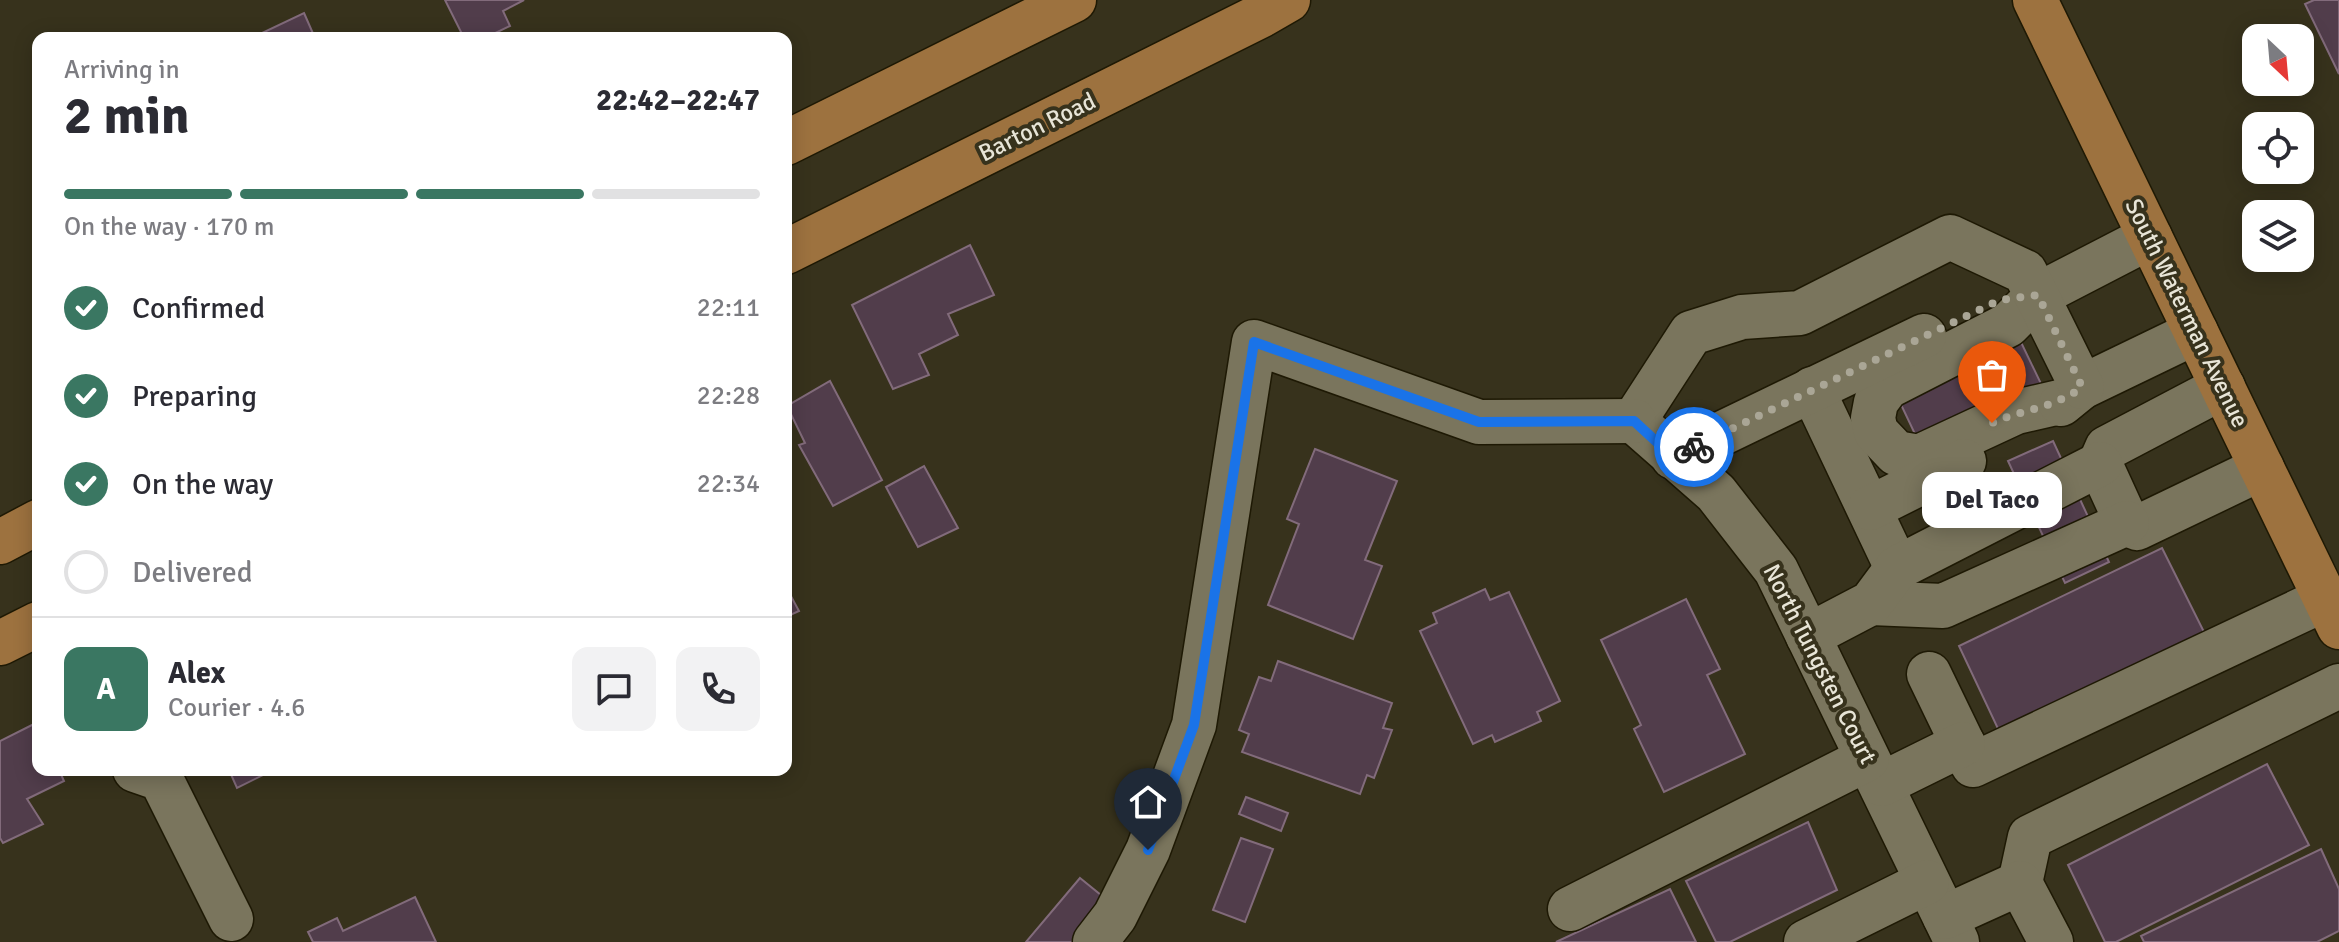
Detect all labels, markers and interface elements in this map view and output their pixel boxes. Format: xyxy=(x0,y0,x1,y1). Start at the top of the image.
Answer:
north arrow xyxy=(2242,24,2314,96)
map controls xyxy=(2242,24,2314,272)
text: Arriving in xyxy=(64,54,180,86)
text: 22:42–22:47 xyxy=(596,82,760,119)
text: 2 min xyxy=(64,84,190,148)
street label: Barton Road xyxy=(974,86,1100,168)
button: locate xyxy=(2242,112,2314,184)
street label: South Waterman Avenue xyxy=(2119,194,2255,432)
button: layers xyxy=(2242,200,2314,272)
text: On the way · 170 m xyxy=(64,211,274,243)
icon: check xyxy=(64,286,108,330)
text: Confirmed xyxy=(132,290,265,327)
text: 22:11 xyxy=(697,292,760,324)
pin xyxy=(1958,341,2026,423)
icon: bag xyxy=(1970,353,2014,397)
icon: check xyxy=(64,374,108,418)
text: Preparing xyxy=(132,378,257,415)
text: 22:28 xyxy=(697,380,760,412)
courier xyxy=(1654,407,1734,487)
icon: bike xyxy=(1672,425,1716,469)
icon: check xyxy=(64,462,108,506)
text: On the way xyxy=(132,466,273,503)
text: 22:34 xyxy=(697,468,760,500)
callout: Del Taco xyxy=(1922,471,2062,527)
text: Del Taco xyxy=(1945,484,2039,516)
text: Delivered xyxy=(132,554,253,591)
street label: North Tungsten Court xyxy=(1757,559,1883,769)
button: chat xyxy=(572,647,656,731)
button: phone xyxy=(676,647,760,731)
text: Alex xyxy=(168,655,225,692)
text: A xyxy=(96,671,116,708)
text: Courier · 4.6 xyxy=(168,692,305,724)
pin xyxy=(1114,768,1182,850)
icon: home xyxy=(1126,780,1170,824)

